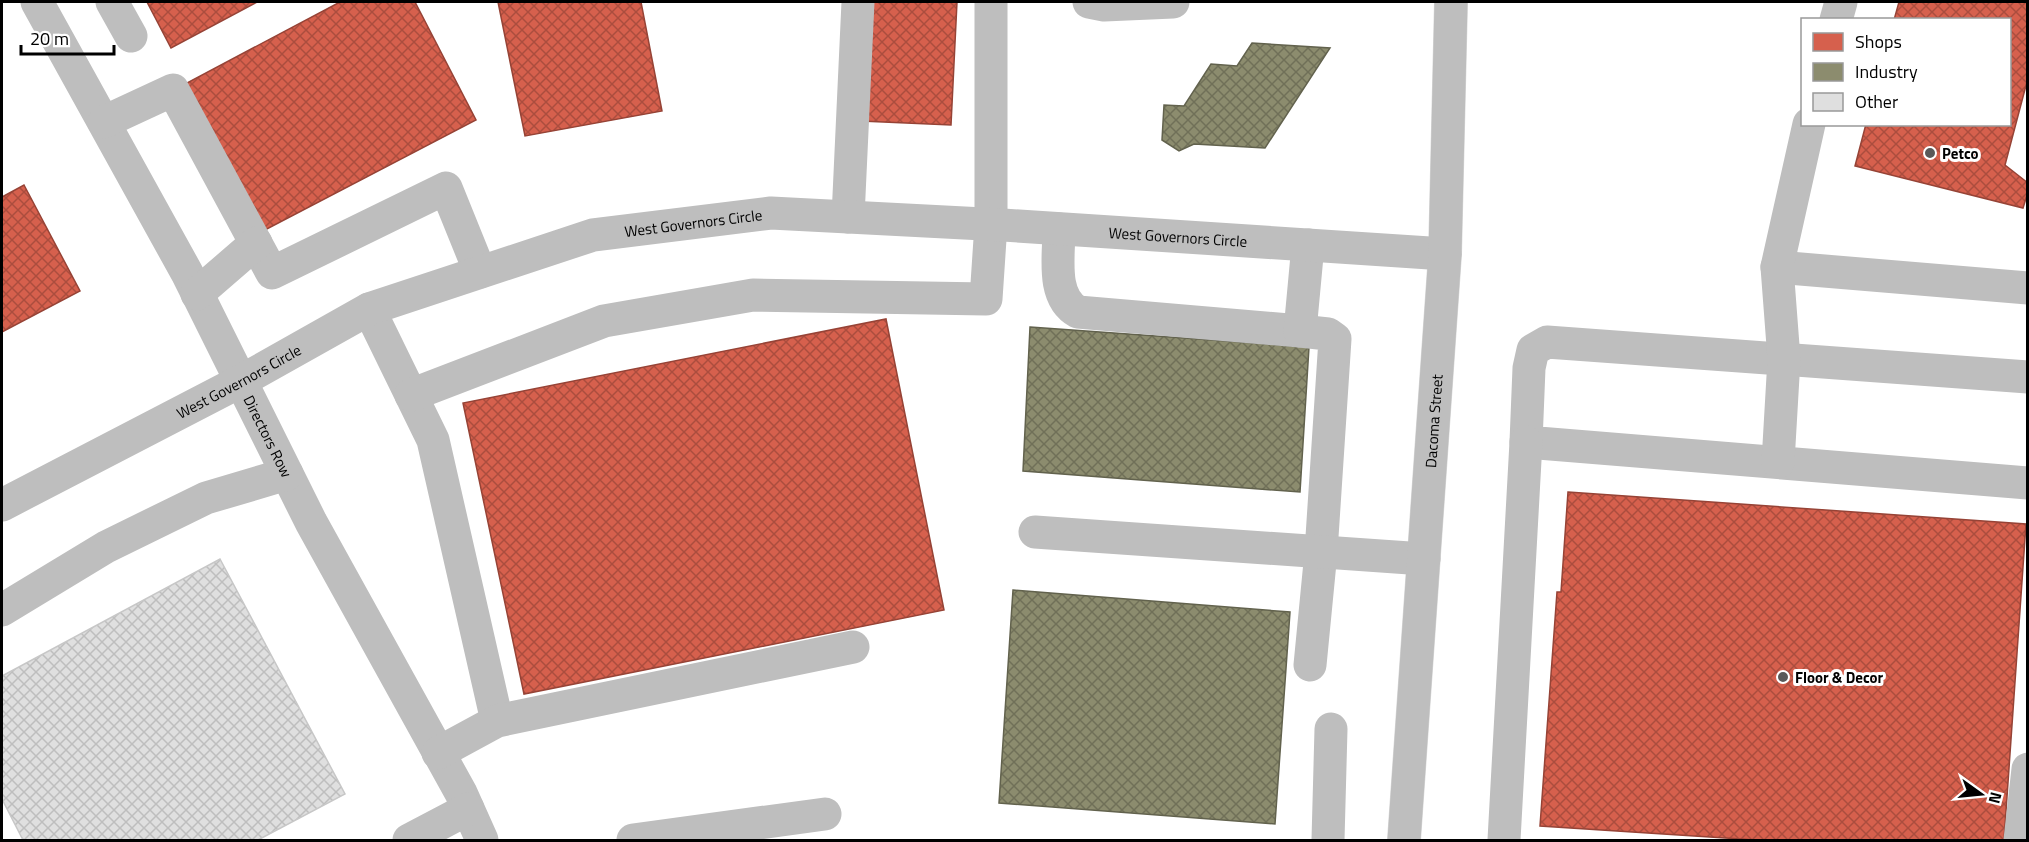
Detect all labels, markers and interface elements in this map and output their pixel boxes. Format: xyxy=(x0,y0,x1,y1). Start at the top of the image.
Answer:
scale bar xyxy=(21,18,114,56)
legend xyxy=(1801,18,2011,126)
text: 20 m xyxy=(30,25,69,52)
text: Shops xyxy=(1855,28,1902,55)
text: Industry xyxy=(1855,58,1918,85)
text: Other xyxy=(1855,88,1898,115)
place label: Petco xyxy=(1942,142,1979,165)
marker: Petco xyxy=(1923,146,1937,160)
street label: West Governors Circle xyxy=(623,203,763,243)
street label: West Governors Circle xyxy=(1108,220,1248,252)
street label: West Governors Circle xyxy=(172,338,305,424)
street label: Dacoma Street xyxy=(1419,373,1448,469)
street label: Directors Row xyxy=(238,391,298,481)
place label: Floor & Decor xyxy=(1795,666,1884,689)
marker: Floor & Decor xyxy=(1776,670,1790,684)
north arrow xyxy=(1951,764,2011,824)
text: N xyxy=(1982,789,2009,806)

